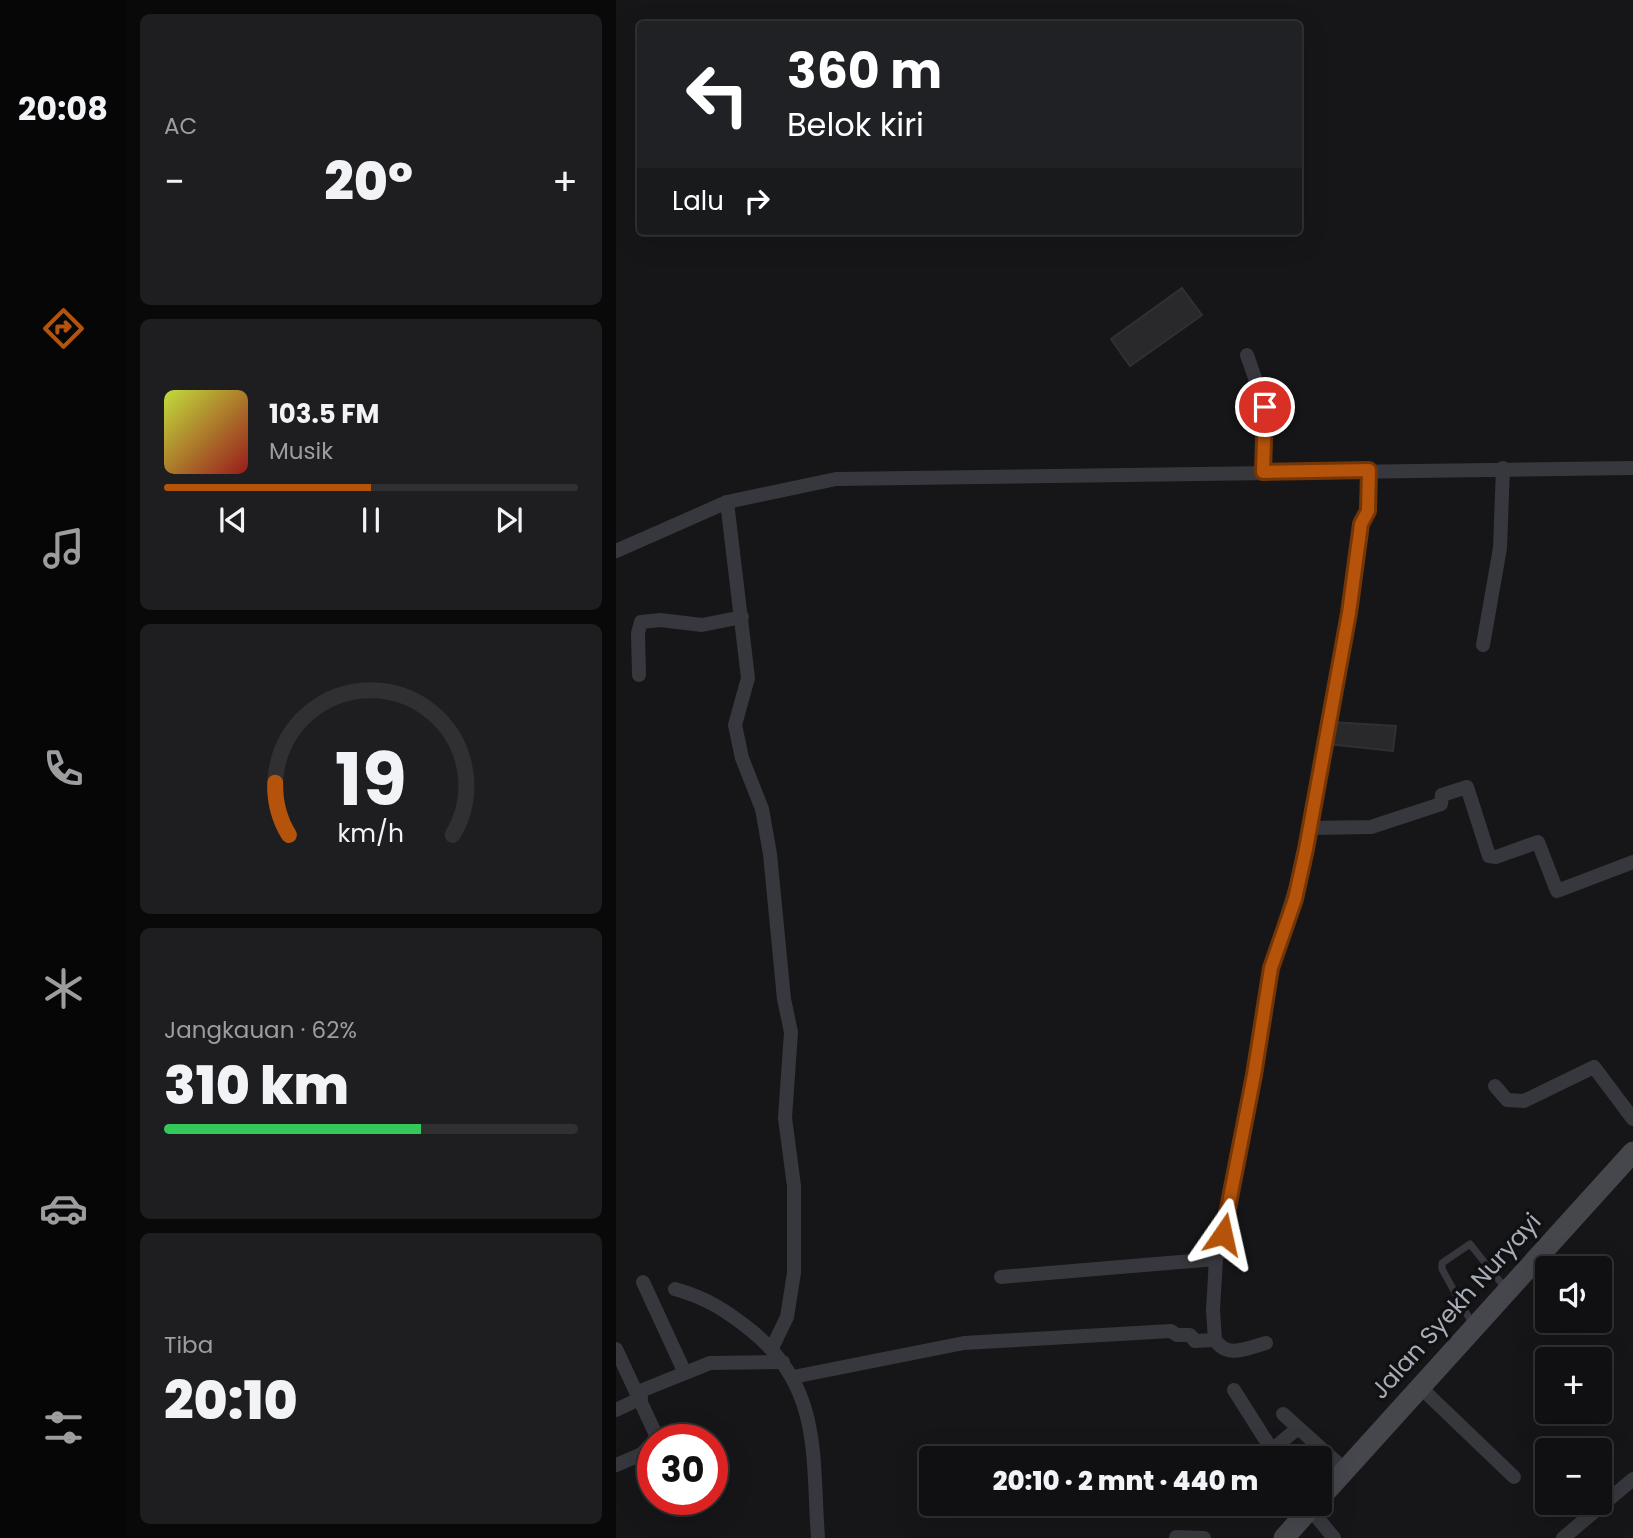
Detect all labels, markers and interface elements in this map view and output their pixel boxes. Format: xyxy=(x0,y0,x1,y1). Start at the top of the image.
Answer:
text: 360 m xyxy=(787,37,942,105)
icon: left xyxy=(672,49,763,140)
text: 20:08 xyxy=(18,86,108,131)
text: Belok kiri xyxy=(787,102,924,147)
text: AC xyxy=(164,110,197,142)
text: 20° xyxy=(324,145,413,218)
text: − xyxy=(164,155,185,208)
text: + xyxy=(552,155,578,208)
icon: right xyxy=(738,182,776,220)
text: Lalu xyxy=(672,183,724,219)
icon: directions xyxy=(39,304,88,353)
pin xyxy=(1235,377,1295,437)
icon: arrive xyxy=(1246,388,1284,426)
text: 103.5 FM xyxy=(269,396,379,432)
text: Musik xyxy=(269,435,333,467)
icon: previous xyxy=(214,501,252,539)
icon: pause xyxy=(352,501,390,539)
icon: next xyxy=(490,501,528,539)
icon: music xyxy=(39,524,88,573)
text: 19 xyxy=(335,729,407,830)
icon: phone xyxy=(39,744,88,793)
text: km/h xyxy=(338,816,404,851)
icon: climate xyxy=(39,964,88,1013)
text: Jangkauan · 62% xyxy=(164,1014,357,1046)
text: 310 km xyxy=(164,1049,349,1122)
icon: car xyxy=(39,1184,88,1233)
position arrow xyxy=(1186,1197,1260,1271)
street label: Jalan Syekh Nuryayi xyxy=(1363,1206,1548,1406)
map controls xyxy=(1535,1256,1612,1515)
button: sound xyxy=(1535,1256,1612,1333)
text: Tiba xyxy=(164,1329,213,1361)
button: + xyxy=(1535,1347,1612,1424)
text: 20:10 xyxy=(164,1364,298,1437)
icon: filters xyxy=(39,1403,88,1452)
speed limit sign: 30 xyxy=(637,1424,728,1515)
button: − xyxy=(1535,1438,1612,1515)
text: 20:10 · 2 mnt · 440 m xyxy=(993,1463,1258,1499)

